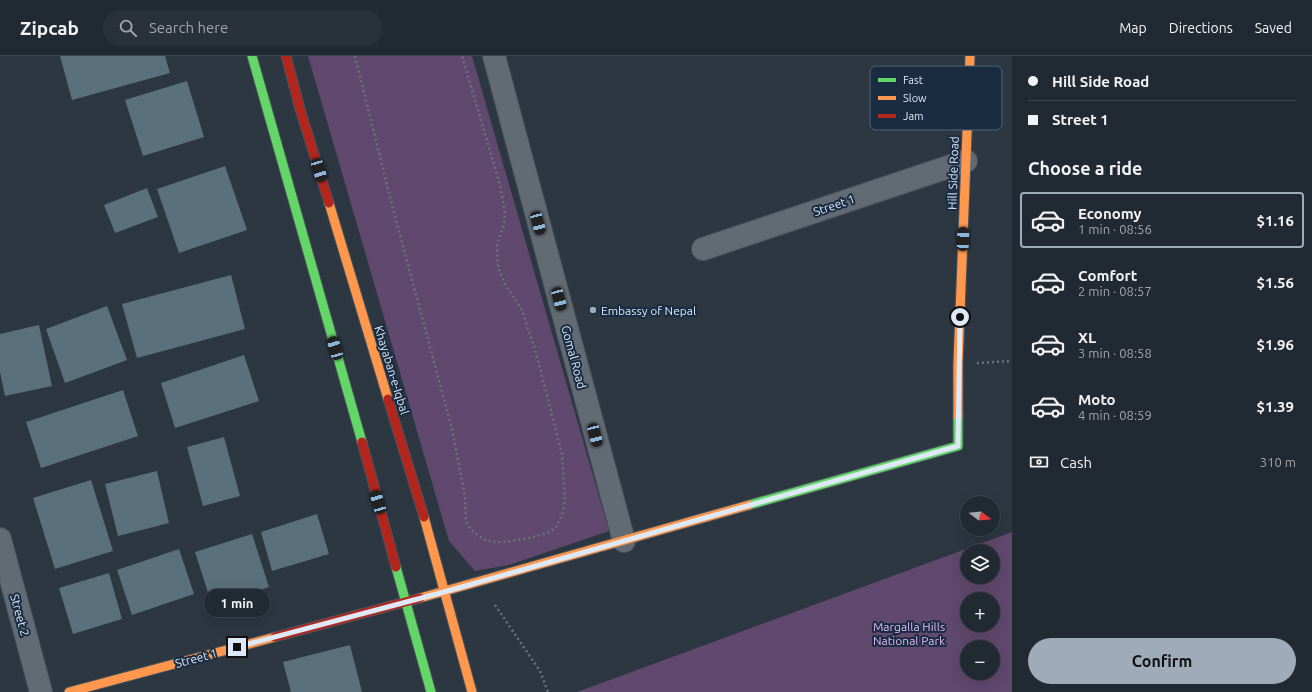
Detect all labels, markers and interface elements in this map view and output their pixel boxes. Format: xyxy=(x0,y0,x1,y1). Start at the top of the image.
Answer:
search box xyxy=(103,10,383,46)
text: Zipcab xyxy=(20,17,79,39)
icon: search xyxy=(117,17,139,39)
text: Search here xyxy=(149,19,228,36)
text: Map xyxy=(1119,20,1147,36)
text: Directions xyxy=(1169,20,1233,36)
text: Saved xyxy=(1255,20,1292,36)
legend xyxy=(870,66,1002,130)
text: Hill Side Road xyxy=(1052,73,1149,90)
text: Fast xyxy=(903,74,924,86)
text: Slow xyxy=(903,92,927,104)
text: Jam xyxy=(903,110,924,122)
text: Street 1 xyxy=(1052,111,1109,128)
street label: Hill Side Road xyxy=(945,136,961,210)
car xyxy=(310,157,328,183)
text: Choose a ride xyxy=(1028,158,1142,178)
street label: Street 1 xyxy=(812,192,856,218)
icon: car xyxy=(1030,202,1066,238)
text: Economy xyxy=(1078,205,1142,222)
car xyxy=(529,210,547,236)
text: $1.16 xyxy=(1256,212,1294,229)
text: 1 min · 08:56 xyxy=(1078,222,1152,236)
car xyxy=(957,227,969,251)
icon: car xyxy=(1030,264,1066,300)
text: Comfort xyxy=(1078,267,1137,284)
text: $1.56 xyxy=(1256,274,1294,291)
text: 2 min · 08:57 xyxy=(1078,284,1152,298)
car xyxy=(550,286,568,312)
place label: Embassy of Nepal xyxy=(601,304,696,317)
marker: Embassy of Nepal xyxy=(588,305,598,315)
route start xyxy=(951,308,969,326)
street label: Khayaban-e-Iqbal xyxy=(372,324,412,416)
street label: Gomal Road xyxy=(559,324,589,390)
icon: car xyxy=(1030,326,1066,362)
text: XL xyxy=(1078,329,1096,346)
car xyxy=(326,335,344,361)
text: $1.96 xyxy=(1256,336,1294,353)
text: 3 min · 08:58 xyxy=(1078,346,1152,360)
icon: car xyxy=(1030,388,1066,424)
text: Moto xyxy=(1078,391,1116,408)
text: $1.39 xyxy=(1256,398,1294,415)
text: 4 min · 08:59 xyxy=(1078,408,1152,422)
car xyxy=(586,422,604,448)
icon: cash xyxy=(1028,451,1050,473)
text: Cash xyxy=(1060,454,1092,471)
text: 310 m xyxy=(1260,455,1296,469)
car xyxy=(369,489,387,515)
north arrow xyxy=(960,496,1000,536)
map controls xyxy=(960,496,1000,680)
button: layers xyxy=(960,544,1000,584)
callout: 1 min xyxy=(204,589,270,617)
button: + xyxy=(960,592,1000,632)
street label: Street 2 xyxy=(8,593,32,637)
text: 1 min xyxy=(221,596,253,610)
park label: Margalla Hills National Park xyxy=(873,620,945,647)
route end xyxy=(228,638,246,656)
button: Confirm xyxy=(1028,638,1296,684)
button: − xyxy=(960,640,1000,680)
street label: Street 1 xyxy=(174,646,218,670)

